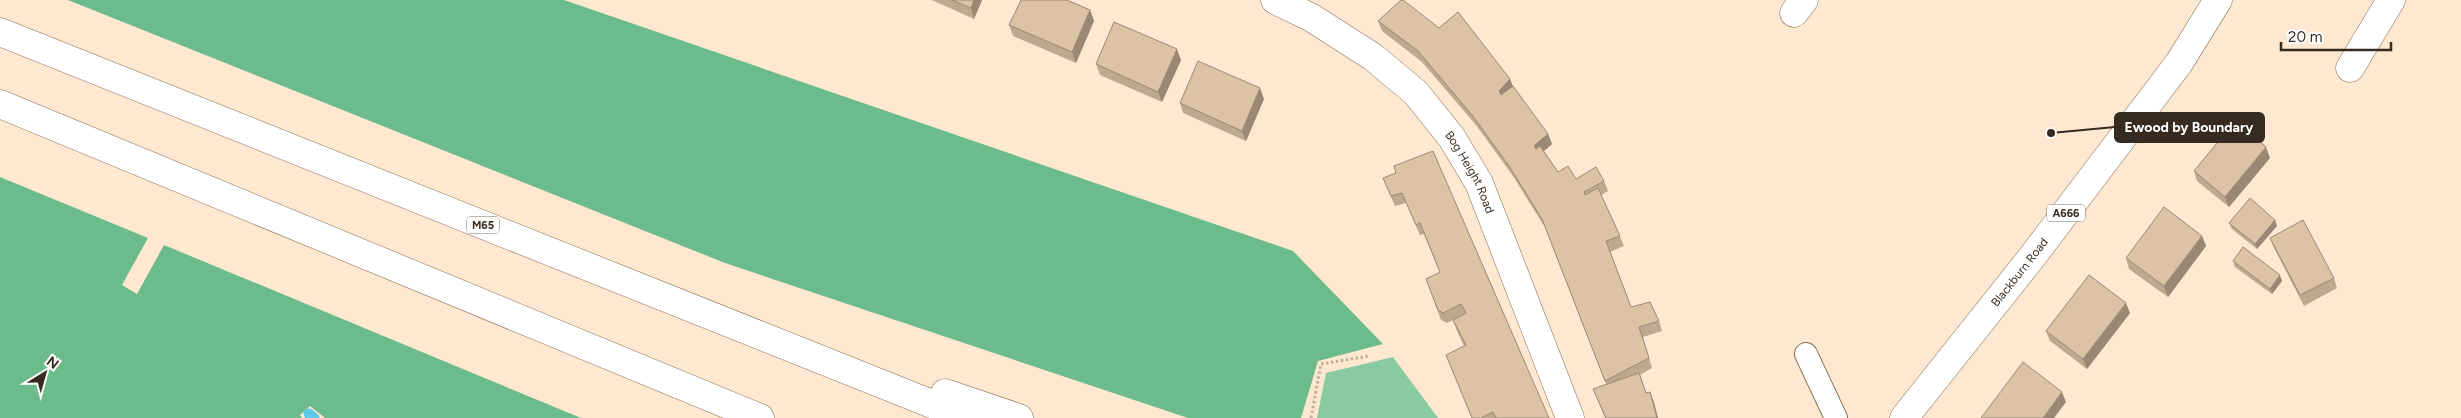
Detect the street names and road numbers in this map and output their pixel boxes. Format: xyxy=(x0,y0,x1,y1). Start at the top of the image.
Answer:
street label: Bog Height Road xyxy=(1442,128,1497,215)
road number: A666 xyxy=(2047,204,2085,222)
road number: M65 xyxy=(467,216,499,234)
street label: Blackburn Road xyxy=(1988,235,2051,309)

